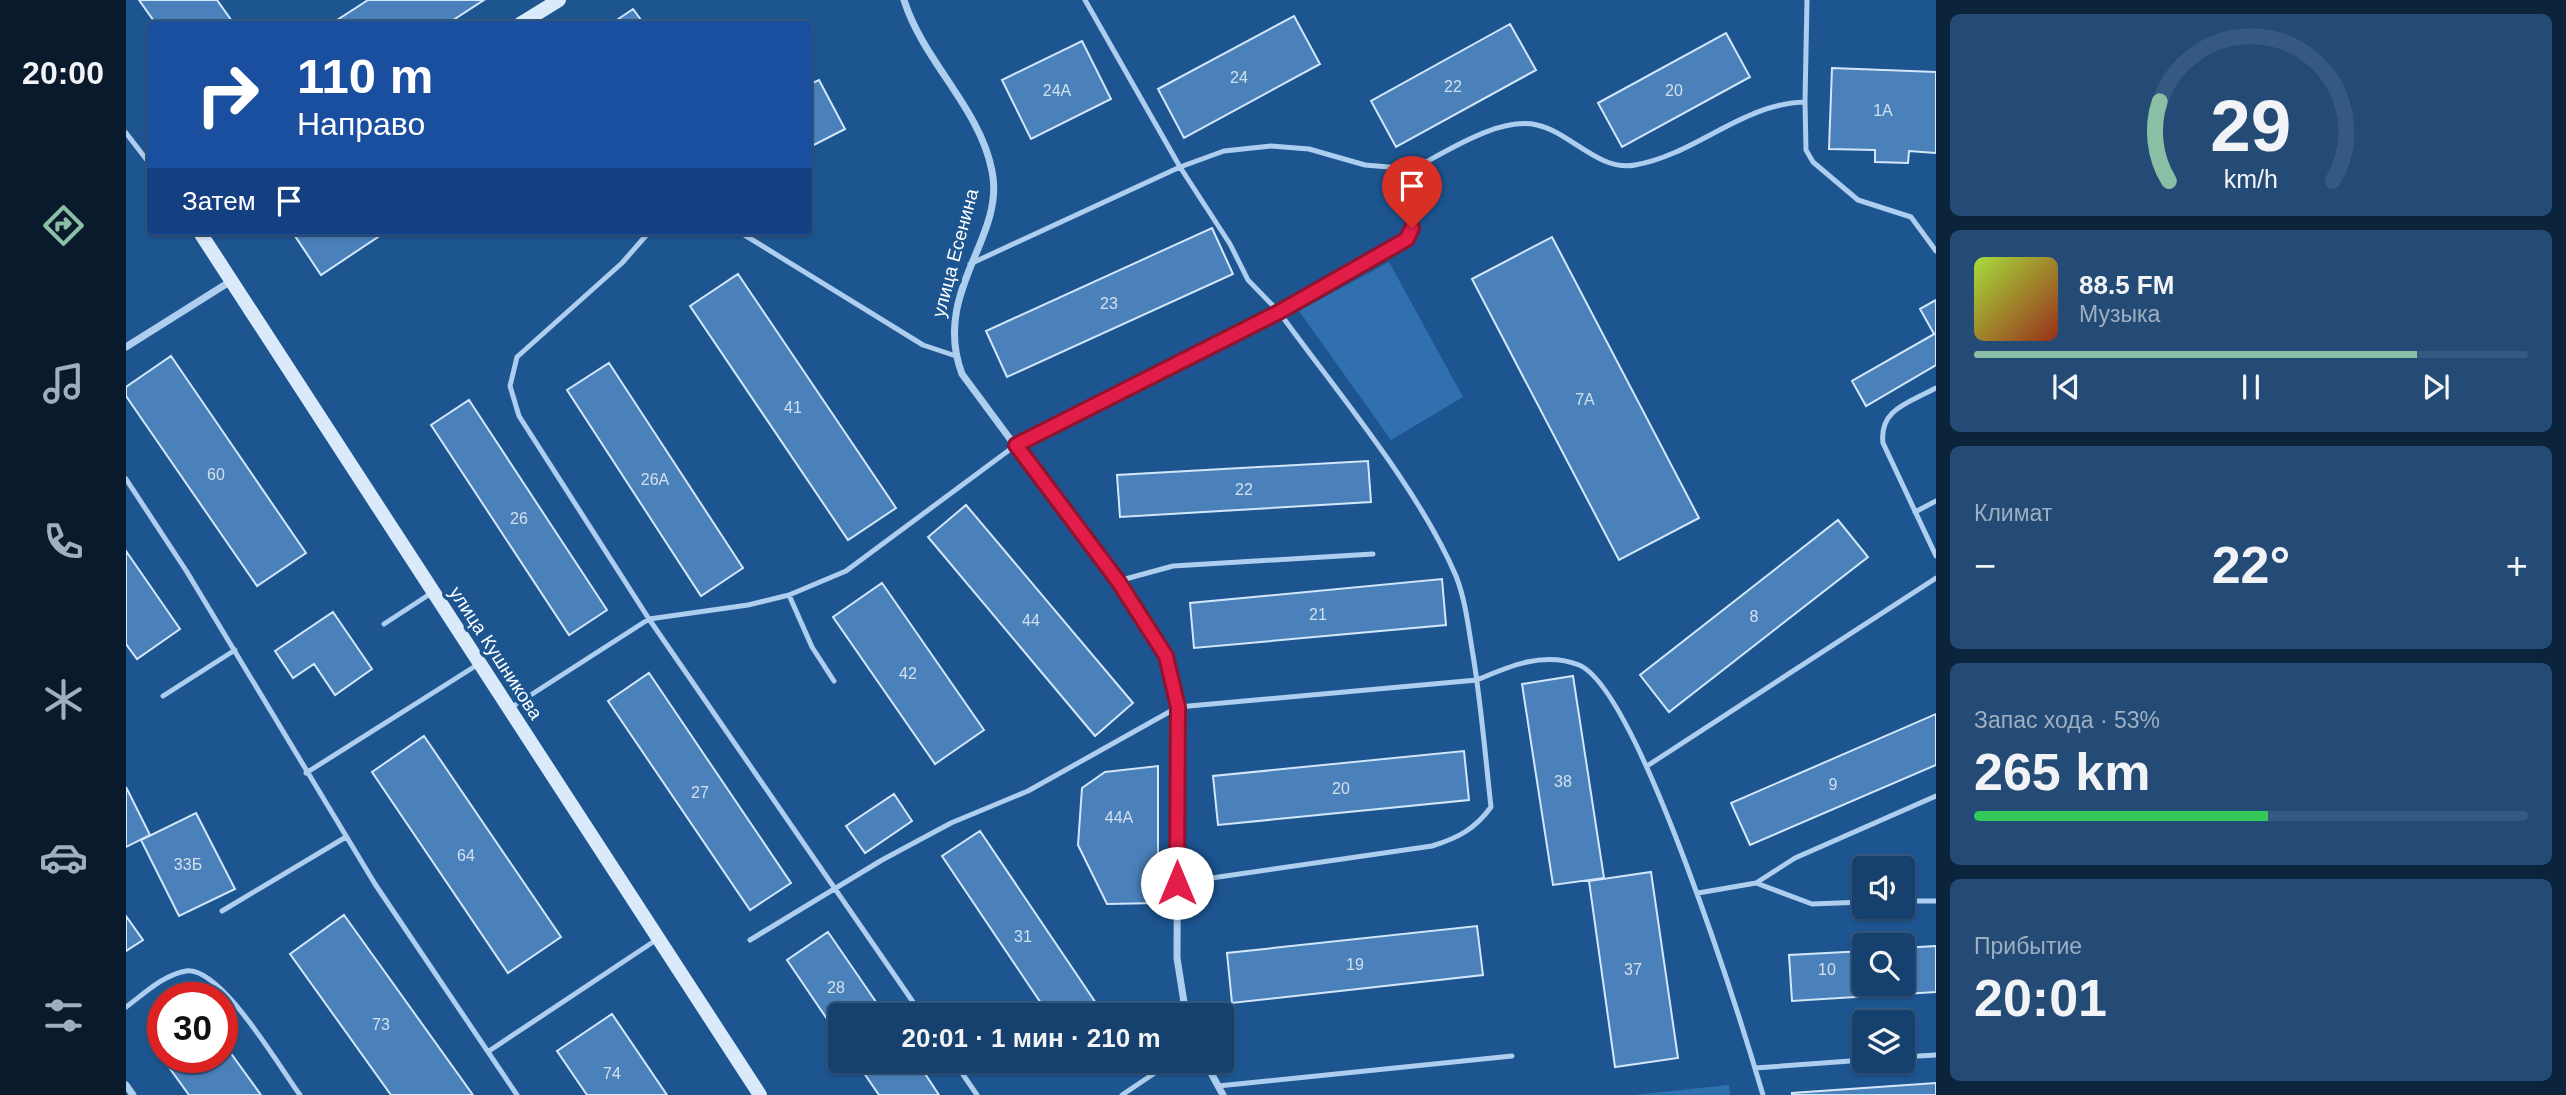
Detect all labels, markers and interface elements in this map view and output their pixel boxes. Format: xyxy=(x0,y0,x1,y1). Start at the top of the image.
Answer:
icon: right xyxy=(182,49,273,140)
text: 110 m xyxy=(297,49,433,103)
text: 20:00 xyxy=(22,55,104,91)
house number: 24 xyxy=(1230,69,1248,86)
house number: 22 xyxy=(1444,78,1462,95)
house number: 24А xyxy=(1043,82,1072,99)
house number: 20 xyxy=(1665,82,1683,99)
text: 29 xyxy=(2211,85,2291,166)
house number: 1А xyxy=(1873,102,1893,119)
text: Направо xyxy=(297,106,425,142)
pin xyxy=(1382,156,1442,228)
text: km/h xyxy=(2224,165,2278,193)
icon: arrive xyxy=(1393,167,1431,205)
icon: arrive xyxy=(270,182,308,220)
text: Затем xyxy=(182,186,256,216)
street label: улица Есенина xyxy=(928,186,982,320)
icon: directions xyxy=(39,201,88,250)
text: 88.5 FM xyxy=(2079,270,2174,300)
house number: 23 xyxy=(1100,295,1118,312)
text: Музыка xyxy=(2079,301,2160,327)
icon: music xyxy=(39,359,88,408)
icon: previous xyxy=(2047,368,2085,406)
icon: pause xyxy=(2232,368,2270,406)
icon: next xyxy=(2417,368,2455,406)
house number: 7А xyxy=(1575,391,1595,408)
house number: 41 xyxy=(784,399,802,416)
house number: 60 xyxy=(207,466,225,483)
house number: 26А xyxy=(641,471,670,488)
house number: 22 xyxy=(1235,481,1253,498)
text: Климат xyxy=(1974,500,2052,526)
house number: 26 xyxy=(510,510,528,527)
icon: phone xyxy=(39,517,88,566)
text: 22° xyxy=(2212,536,2290,594)
text: − xyxy=(1974,545,1996,587)
text: + xyxy=(2506,545,2528,587)
street label: улица Кушникова xyxy=(445,583,547,724)
house number: 21 xyxy=(1309,606,1327,623)
house number: 8 xyxy=(1750,608,1759,625)
house number: 44 xyxy=(1022,612,1040,629)
house number: 42 xyxy=(899,665,917,682)
icon: climate xyxy=(39,675,88,724)
text: Запас хода · 53% xyxy=(1974,707,2160,733)
text: 265 km xyxy=(1974,743,2150,801)
house number: 38 xyxy=(1554,773,1572,790)
house number: 9 xyxy=(1829,776,1838,793)
house number: 20 xyxy=(1332,780,1350,797)
house number: 27 xyxy=(691,784,709,801)
house number: 44А xyxy=(1105,809,1134,826)
icon: car xyxy=(39,833,88,882)
position arrow xyxy=(1140,846,1214,920)
house number: 64 xyxy=(457,847,475,864)
house number: 33Б xyxy=(174,856,202,873)
map controls xyxy=(1852,856,1915,1073)
button: sound xyxy=(1852,856,1915,919)
house number: 31 xyxy=(1014,928,1032,945)
button: search xyxy=(1852,933,1915,996)
text: Прибытие xyxy=(1974,933,2082,959)
house number: 19 xyxy=(1346,956,1364,973)
house number: 37 xyxy=(1624,961,1642,978)
house number: 10 xyxy=(1818,961,1836,978)
text: 20:01 xyxy=(1974,969,2107,1027)
house number: 28 xyxy=(827,979,845,996)
speed limit sign: 30 xyxy=(147,982,238,1073)
icon: filters xyxy=(39,991,88,1040)
button: layers xyxy=(1852,1010,1915,1073)
house number: 73 xyxy=(372,1016,390,1033)
text: 20:01 · 1 мин · 210 m xyxy=(901,1023,1161,1053)
house number: 74 xyxy=(603,1065,621,1082)

